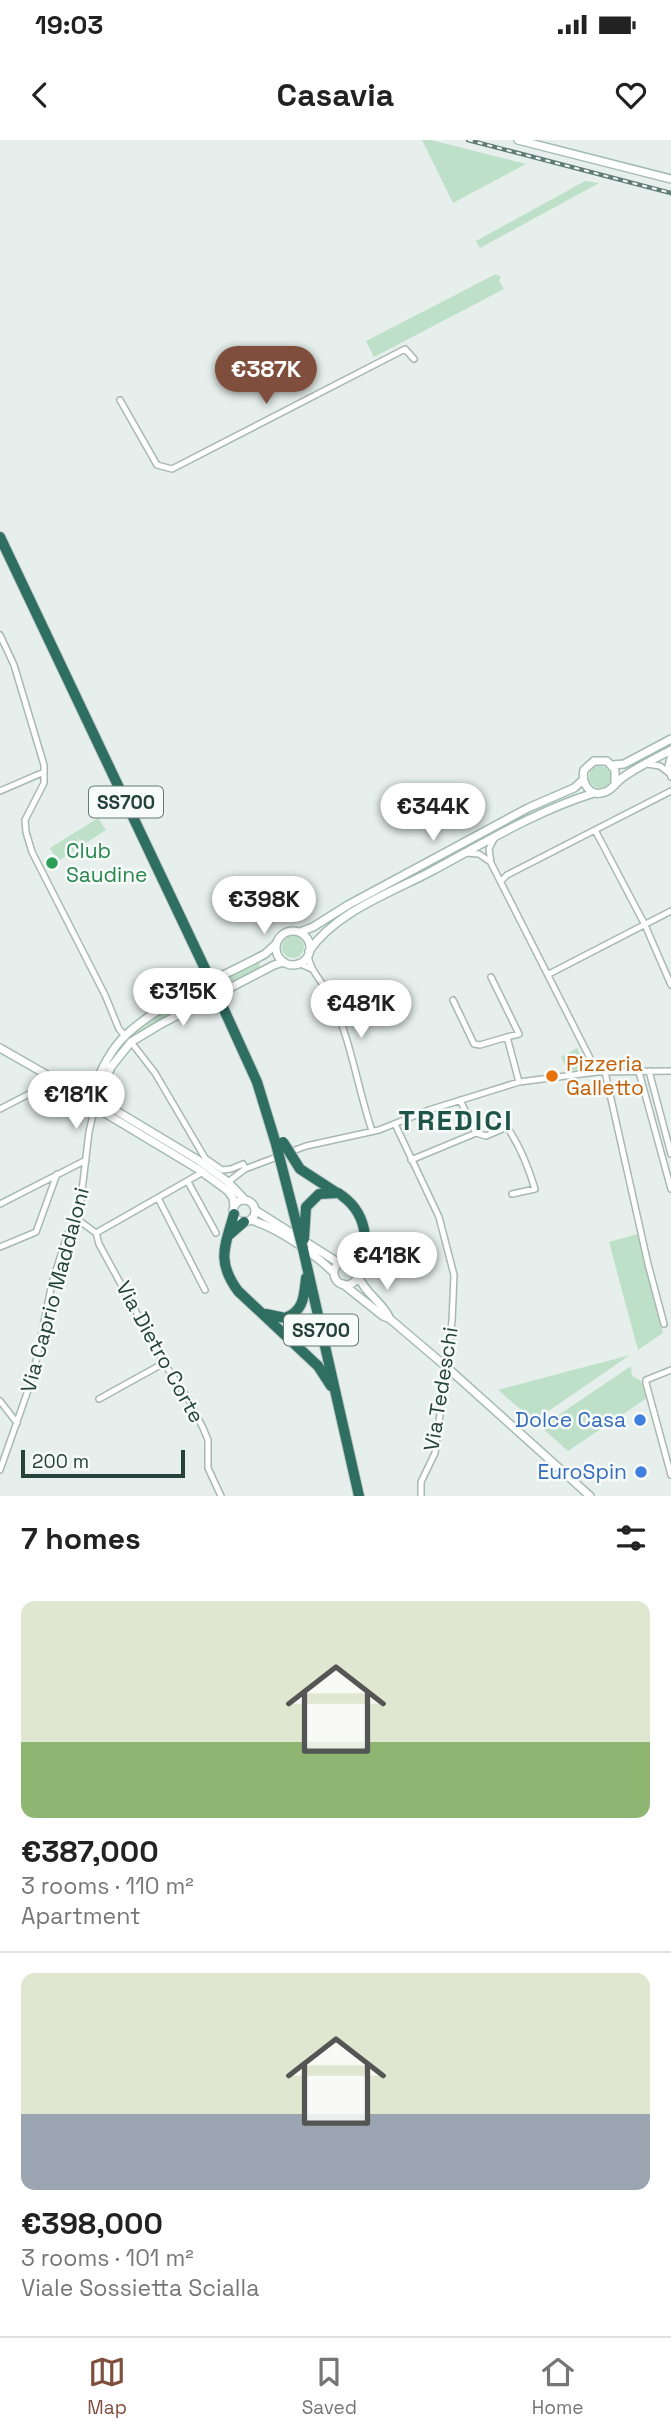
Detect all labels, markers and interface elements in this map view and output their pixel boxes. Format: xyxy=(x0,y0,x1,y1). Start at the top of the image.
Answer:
text: 19:03 xyxy=(35,8,103,42)
text: Casavia xyxy=(277,75,394,115)
icon: back xyxy=(21,76,59,114)
icon: heart xyxy=(612,76,650,114)
pin: €387K xyxy=(217,346,315,406)
text: €387K xyxy=(231,354,301,384)
pin: €344K xyxy=(384,784,482,843)
road number: SS700 xyxy=(89,786,163,818)
text: €344K xyxy=(396,791,470,821)
place label: Club Saudine xyxy=(66,837,148,888)
marker: Club Saudine xyxy=(44,855,60,871)
pin: €398K xyxy=(215,876,313,936)
text: €398K xyxy=(228,884,300,914)
pin: €315K xyxy=(134,968,232,1028)
text: €315K xyxy=(149,976,217,1006)
pin: €481K xyxy=(312,981,410,1040)
text: €481K xyxy=(327,988,395,1018)
place label: Pizzeria Galletto xyxy=(566,1050,644,1101)
marker: Pizzeria Galletto xyxy=(544,1068,560,1084)
pin: €181K xyxy=(27,1072,125,1131)
text: €181K xyxy=(44,1079,108,1109)
district label: TREDICI xyxy=(398,1102,514,1138)
street label: Via Caprio Maddaloni xyxy=(14,1184,95,1395)
pin: €418K xyxy=(338,1232,436,1292)
text: €418K xyxy=(353,1240,421,1270)
street label: Via Dietro Corte xyxy=(110,1276,211,1428)
road number: SS700 xyxy=(284,1314,358,1346)
street label: Via Tedeschi xyxy=(417,1325,464,1453)
place label: Dolce Casa xyxy=(515,1406,626,1433)
marker: Dolce Casa xyxy=(632,1412,648,1428)
scale bar xyxy=(21,1447,186,1479)
text: 200 m xyxy=(32,1449,89,1474)
place label: EuroSpin xyxy=(537,1458,627,1485)
marker: EuroSpin xyxy=(633,1464,649,1480)
text: 7 homes xyxy=(21,1519,141,1558)
icon: filters xyxy=(612,1519,650,1557)
icon: home xyxy=(273,1646,399,1772)
text: €387,000 xyxy=(21,1832,159,1871)
text: 3 rooms · 110 m² xyxy=(21,1871,194,1901)
text: Apartment xyxy=(21,1901,141,1931)
icon: home xyxy=(273,2018,399,2144)
text: €398,000 xyxy=(21,2204,163,2243)
text: 3 rooms · 101 m² xyxy=(21,2243,194,2273)
text: Viale Sossietta Scialla xyxy=(21,2273,259,2303)
tab: Map xyxy=(87,2353,127,2420)
tab: Saved xyxy=(302,2353,357,2420)
tab: Home xyxy=(532,2353,584,2420)

